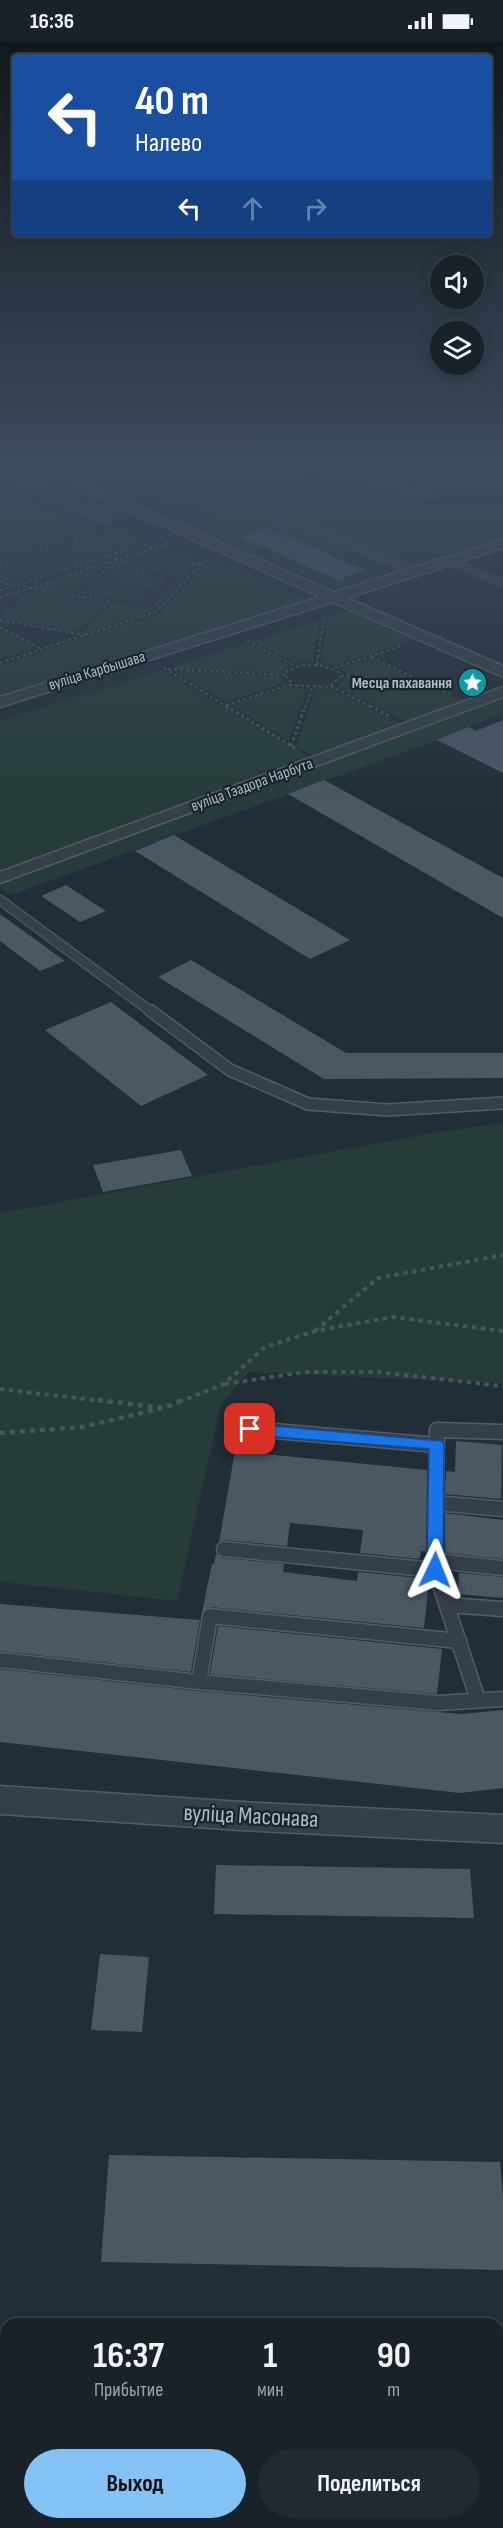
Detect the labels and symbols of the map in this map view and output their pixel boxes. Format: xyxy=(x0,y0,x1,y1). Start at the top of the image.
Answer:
street label: вуліца Карбышава xyxy=(46,647,148,695)
place icon: Месца пахавання xyxy=(457,667,489,699)
place label: Месца пахавання xyxy=(352,674,452,693)
street label: вуліца Тэадора Нарбута xyxy=(189,754,315,816)
pin xyxy=(224,1403,275,1454)
position arrow xyxy=(403,1538,467,1602)
street label: вуліца Масонава xyxy=(183,1798,319,1834)

